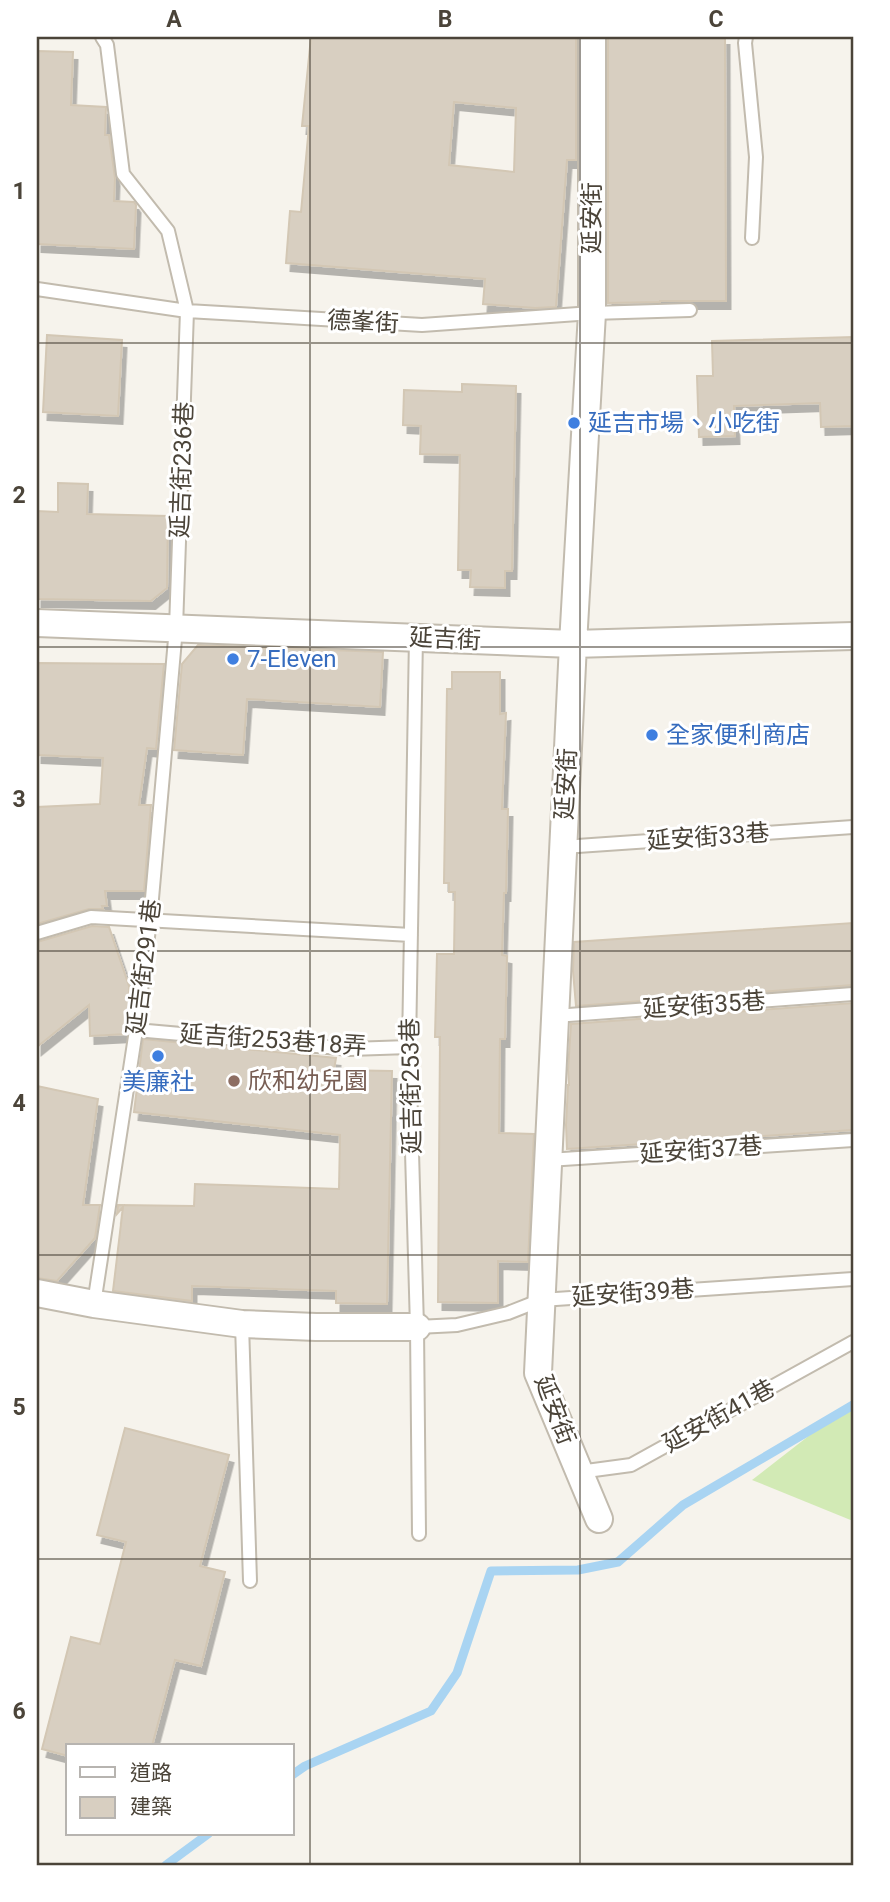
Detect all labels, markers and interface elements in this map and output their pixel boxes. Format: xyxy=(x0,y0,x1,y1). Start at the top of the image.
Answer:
text: A xyxy=(166,6,182,33)
text: B xyxy=(438,6,452,33)
text: C xyxy=(708,6,724,33)
text: 1 xyxy=(12,178,26,205)
street label: 延安街 xyxy=(578,182,606,254)
street label: 德峯街 xyxy=(326,306,400,338)
street label: 延吉街236巷 xyxy=(166,401,198,539)
place label: 延吉市場、小吃街 xyxy=(588,409,780,437)
marker: 延吉市場、小吃街 xyxy=(566,415,582,431)
text: 2 xyxy=(12,482,26,509)
street label: 延吉街 xyxy=(408,623,482,655)
place label: 7-Eleven xyxy=(247,645,337,673)
marker: 7-Eleven xyxy=(225,651,241,667)
place label: 全家便利商店 xyxy=(666,721,810,749)
marker: 全家便利商店 xyxy=(644,727,660,743)
street label: 延安街 xyxy=(550,747,582,821)
text: 3 xyxy=(12,786,26,813)
street label: 延安街33巷 xyxy=(646,819,770,855)
street label: 延吉街291巷 xyxy=(122,898,166,1036)
street label: 延安街35巷 xyxy=(642,987,766,1023)
street label: 延吉街253巷 xyxy=(396,1018,426,1154)
street label: 延吉街253巷18弄 xyxy=(179,1019,367,1061)
marker: 美廉社 xyxy=(150,1048,166,1064)
place label: 欣和幼兒園 xyxy=(248,1067,368,1095)
place label: 美廉社 xyxy=(122,1068,194,1096)
marker: 欣和幼兒園 xyxy=(226,1073,242,1089)
text: 4 xyxy=(12,1090,26,1117)
street label: 延安街37巷 xyxy=(639,1132,763,1168)
street label: 延安街39巷 xyxy=(571,1275,695,1311)
street label: 延安街 xyxy=(529,1371,581,1449)
street label: 延安街41巷 xyxy=(658,1374,780,1458)
text: 5 xyxy=(12,1394,26,1421)
text: 6 xyxy=(12,1698,26,1725)
legend xyxy=(66,1744,294,1836)
text: 道路 xyxy=(130,1761,172,1785)
text: 建築 xyxy=(130,1795,172,1819)

